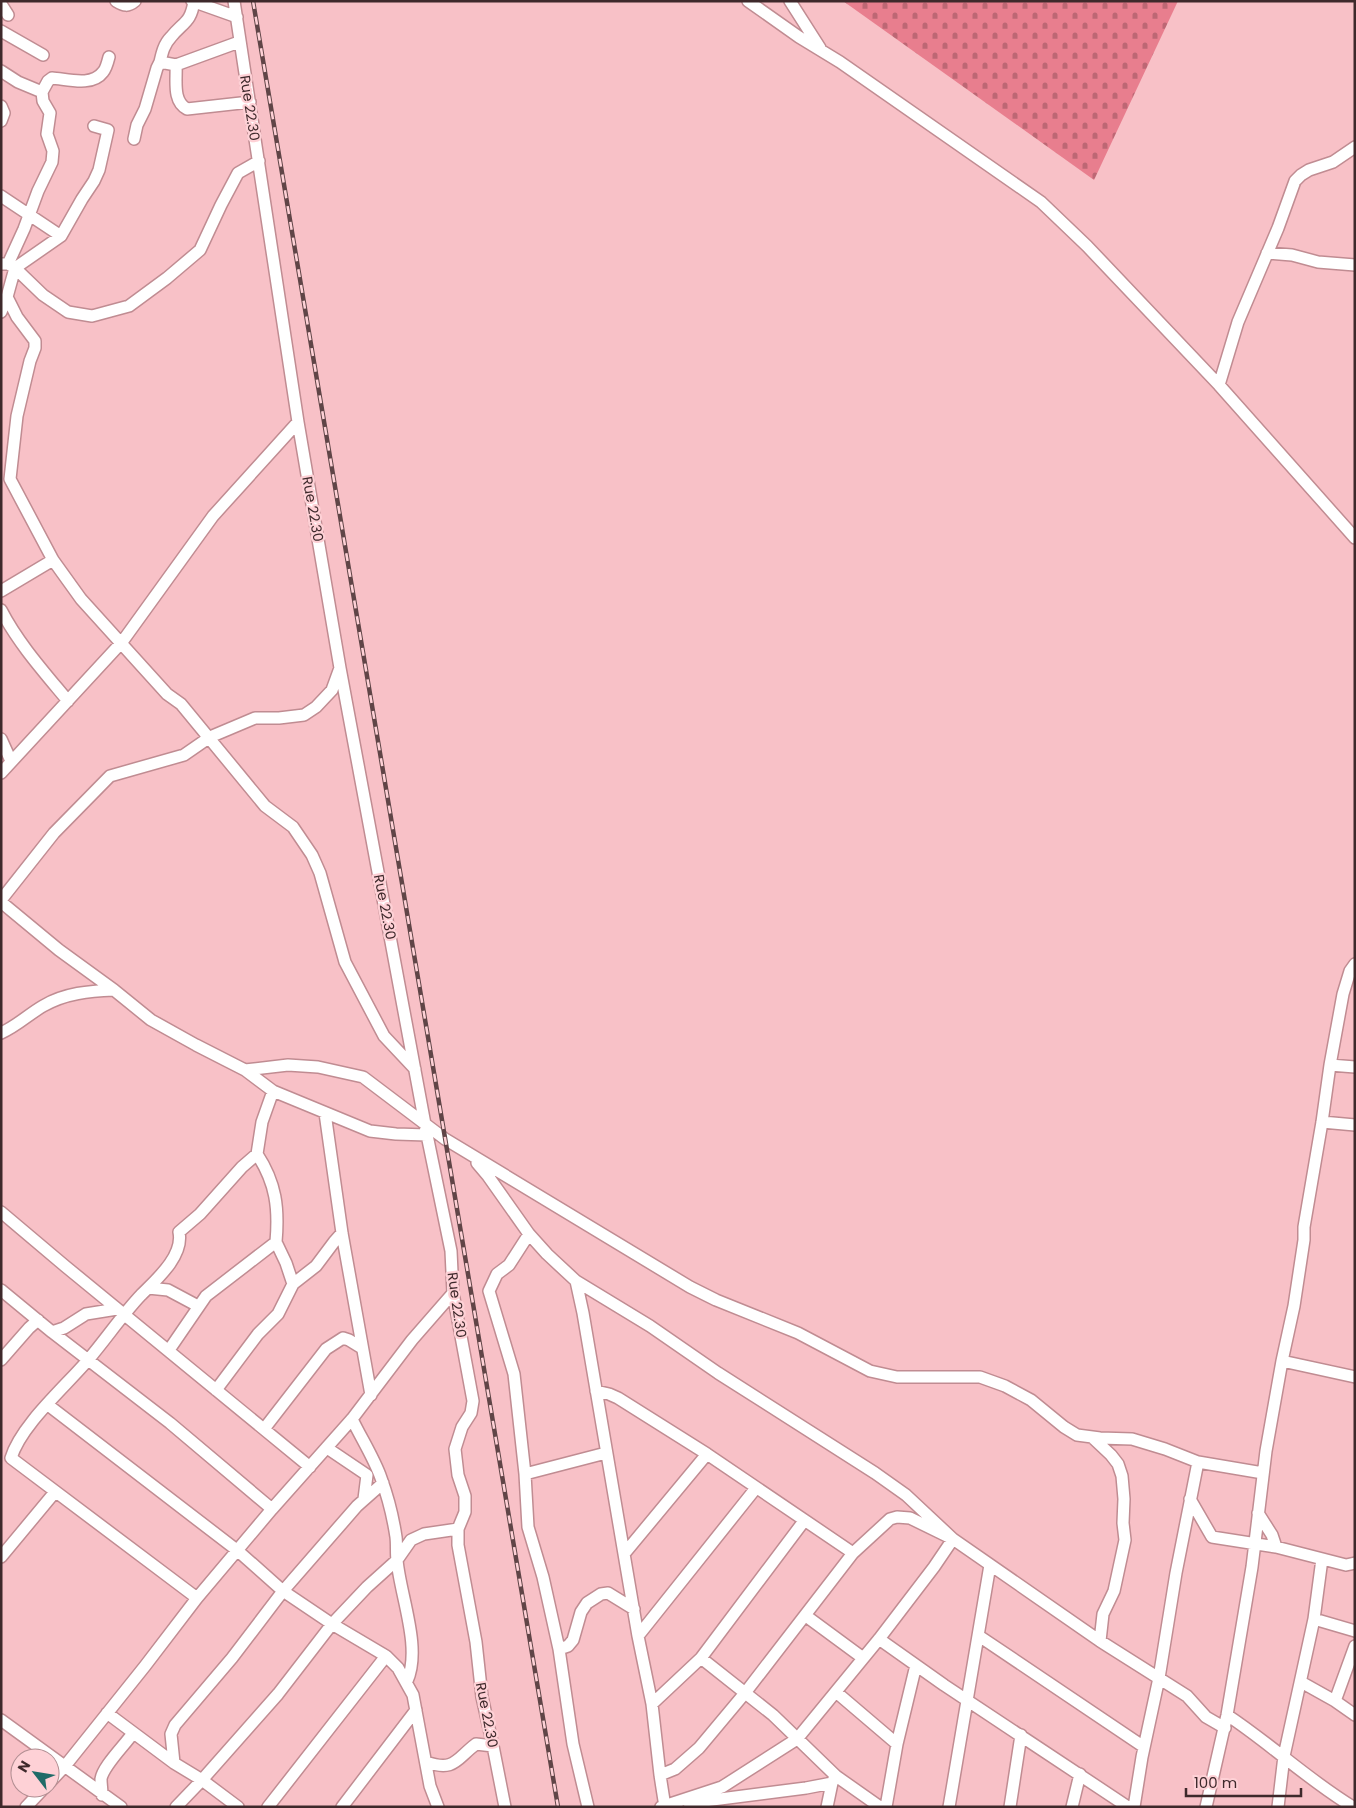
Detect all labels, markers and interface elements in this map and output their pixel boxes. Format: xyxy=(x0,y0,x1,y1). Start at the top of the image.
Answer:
street label: Rue 22.30 xyxy=(235,74,265,142)
street label: Rue 22.30 xyxy=(297,475,329,543)
street label: Rue 22.30 xyxy=(369,873,401,941)
street label: Rue 22.30 xyxy=(443,1271,471,1339)
street label: Rue 22.30 xyxy=(471,1681,503,1749)
north arrow xyxy=(10,1748,60,1798)
text: N xyxy=(13,1757,35,1776)
scale bar xyxy=(1186,1766,1301,1798)
text: 100 m xyxy=(1194,1772,1237,1793)

